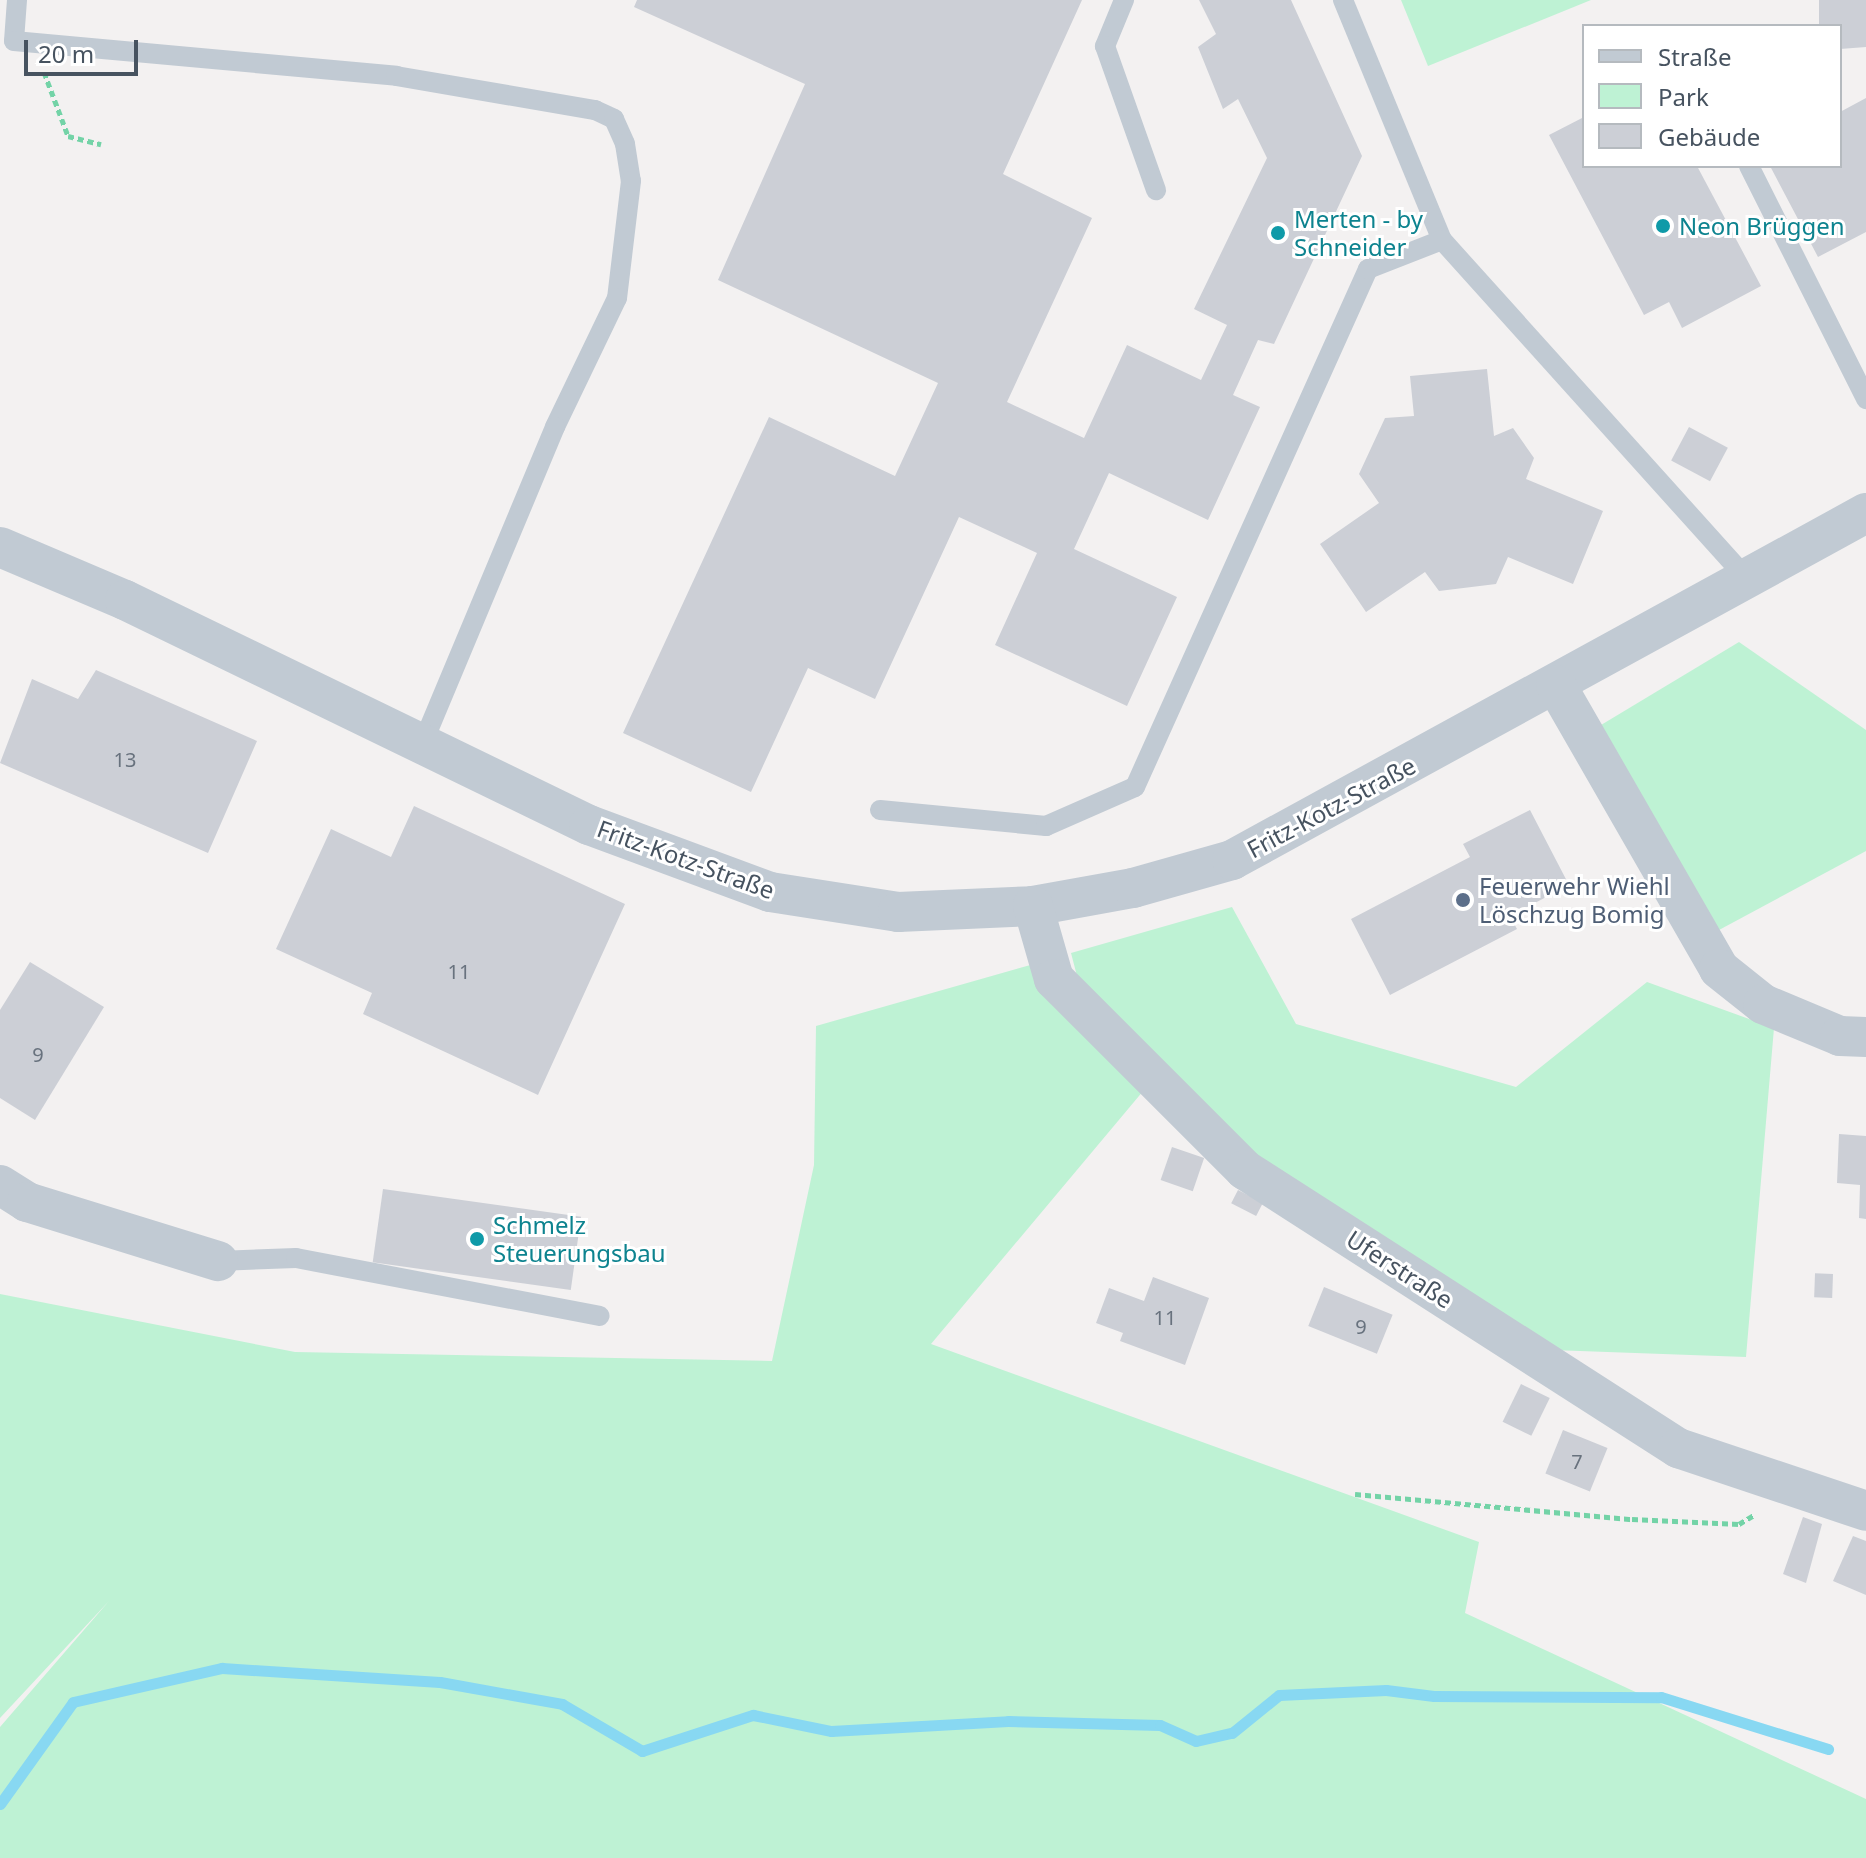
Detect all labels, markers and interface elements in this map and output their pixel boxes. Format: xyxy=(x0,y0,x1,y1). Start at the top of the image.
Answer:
scale bar xyxy=(28,24,142,74)
legend xyxy=(1582,24,1842,168)
text: 20 m xyxy=(38,37,94,70)
text: Straße xyxy=(1658,40,1731,73)
text: Park xyxy=(1658,80,1709,113)
text: Gebäude xyxy=(1658,120,1760,153)
place label: Merten - by Schneider xyxy=(1294,205,1423,261)
place label: Neon Brüggen xyxy=(1679,212,1845,240)
marker: Neon Brüggen xyxy=(1654,217,1672,235)
marker: Merten - by Schneider xyxy=(1269,224,1287,242)
house number: 13 xyxy=(114,747,136,771)
street label: Fritz-Kotz-Straße xyxy=(1242,750,1420,864)
street label: Fritz-Kotz-Straße xyxy=(593,814,779,904)
place label: Feuerwehr Wiehl Löschzug Bomig xyxy=(1479,872,1670,928)
marker: Feuerwehr Wiehl Löschzug Bomig xyxy=(1454,891,1472,909)
house number: 11 xyxy=(448,959,470,983)
house number: 9 xyxy=(32,1042,44,1066)
place label: Schmelz Steuerungsbau xyxy=(493,1211,666,1267)
street label: Uferstraße xyxy=(1341,1224,1459,1314)
marker: Schmelz Steuerungsbau xyxy=(468,1230,486,1248)
house number: 11 xyxy=(1154,1305,1176,1329)
house number: 9 xyxy=(1355,1314,1367,1338)
house number: 7 xyxy=(1571,1449,1583,1473)

